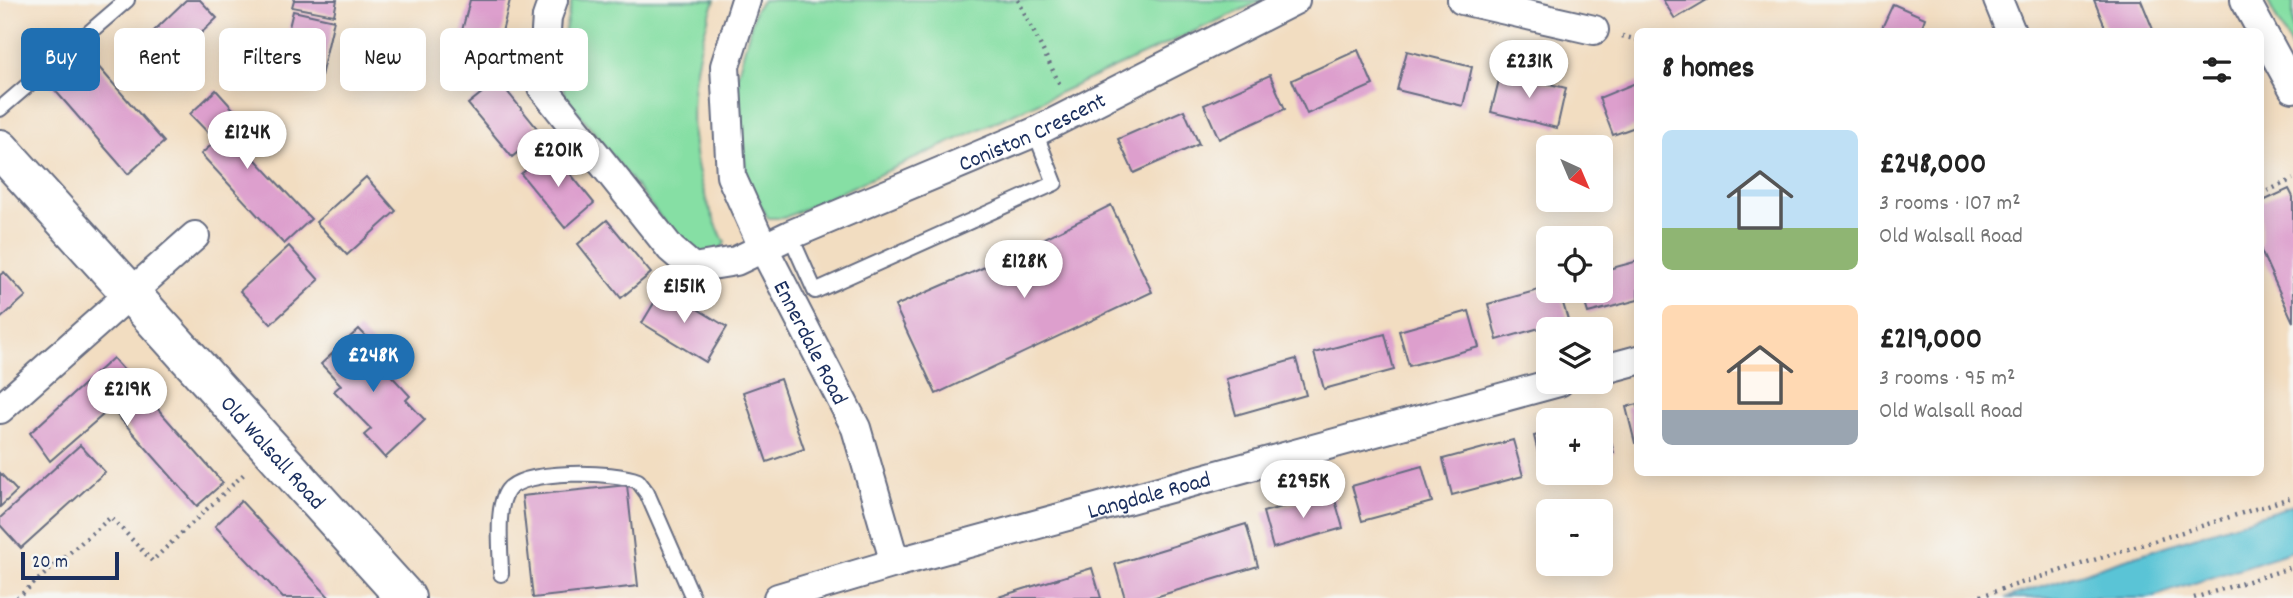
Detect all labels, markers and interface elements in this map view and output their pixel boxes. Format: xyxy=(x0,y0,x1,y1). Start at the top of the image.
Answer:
chip: Buy xyxy=(21,28,100,91)
chip: Rent xyxy=(114,28,205,91)
chip: Filters xyxy=(219,28,326,91)
chip: New xyxy=(340,28,426,91)
chip: Apartment xyxy=(440,28,588,91)
pin: £231K xyxy=(1480,41,1578,100)
text: £231K xyxy=(1505,46,1553,79)
text: 8 homes xyxy=(1662,49,1754,92)
icon: filters xyxy=(2198,51,2236,89)
street label: Coniston Crescent xyxy=(954,86,1113,182)
pin: £124K xyxy=(198,111,296,171)
text: £124K xyxy=(224,117,270,150)
pin: £201K xyxy=(509,130,607,189)
text: £201K xyxy=(533,135,583,168)
north arrow xyxy=(1536,135,1614,212)
map controls xyxy=(1536,135,1613,576)
text: £248,000 xyxy=(1879,145,1986,188)
icon: home xyxy=(1718,158,1802,242)
text: 3 rooms · 107 m² xyxy=(1879,188,2021,221)
text: Old Walsall Road xyxy=(1879,221,2023,254)
button: locate xyxy=(1536,226,1613,303)
pin: £128K xyxy=(975,240,1073,300)
text: £128K xyxy=(1001,246,1047,279)
pin: £151K xyxy=(635,266,733,325)
text: £151K xyxy=(663,271,705,304)
street label: Ennerdale Road xyxy=(763,276,854,411)
button: layers xyxy=(1536,317,1613,394)
text: £219,000 xyxy=(1879,320,1982,363)
icon: home xyxy=(1718,333,1802,417)
pin: £248K xyxy=(324,334,422,394)
text: £248K xyxy=(348,340,398,373)
text: 3 rooms · 95 m² xyxy=(1879,363,2015,396)
pin: £219K xyxy=(78,368,176,428)
text: £219K xyxy=(103,374,151,407)
street label: Old Walsall Road xyxy=(211,389,332,518)
text: Old Walsall Road xyxy=(1879,396,2023,429)
button: + xyxy=(1536,408,1613,485)
pin: £295K xyxy=(1254,461,1352,520)
street label: Langdale Road xyxy=(1084,465,1215,530)
text: £295K xyxy=(1276,466,1330,499)
button: − xyxy=(1536,499,1613,576)
scale bar xyxy=(21,549,119,581)
text: 20 m xyxy=(32,550,68,577)

